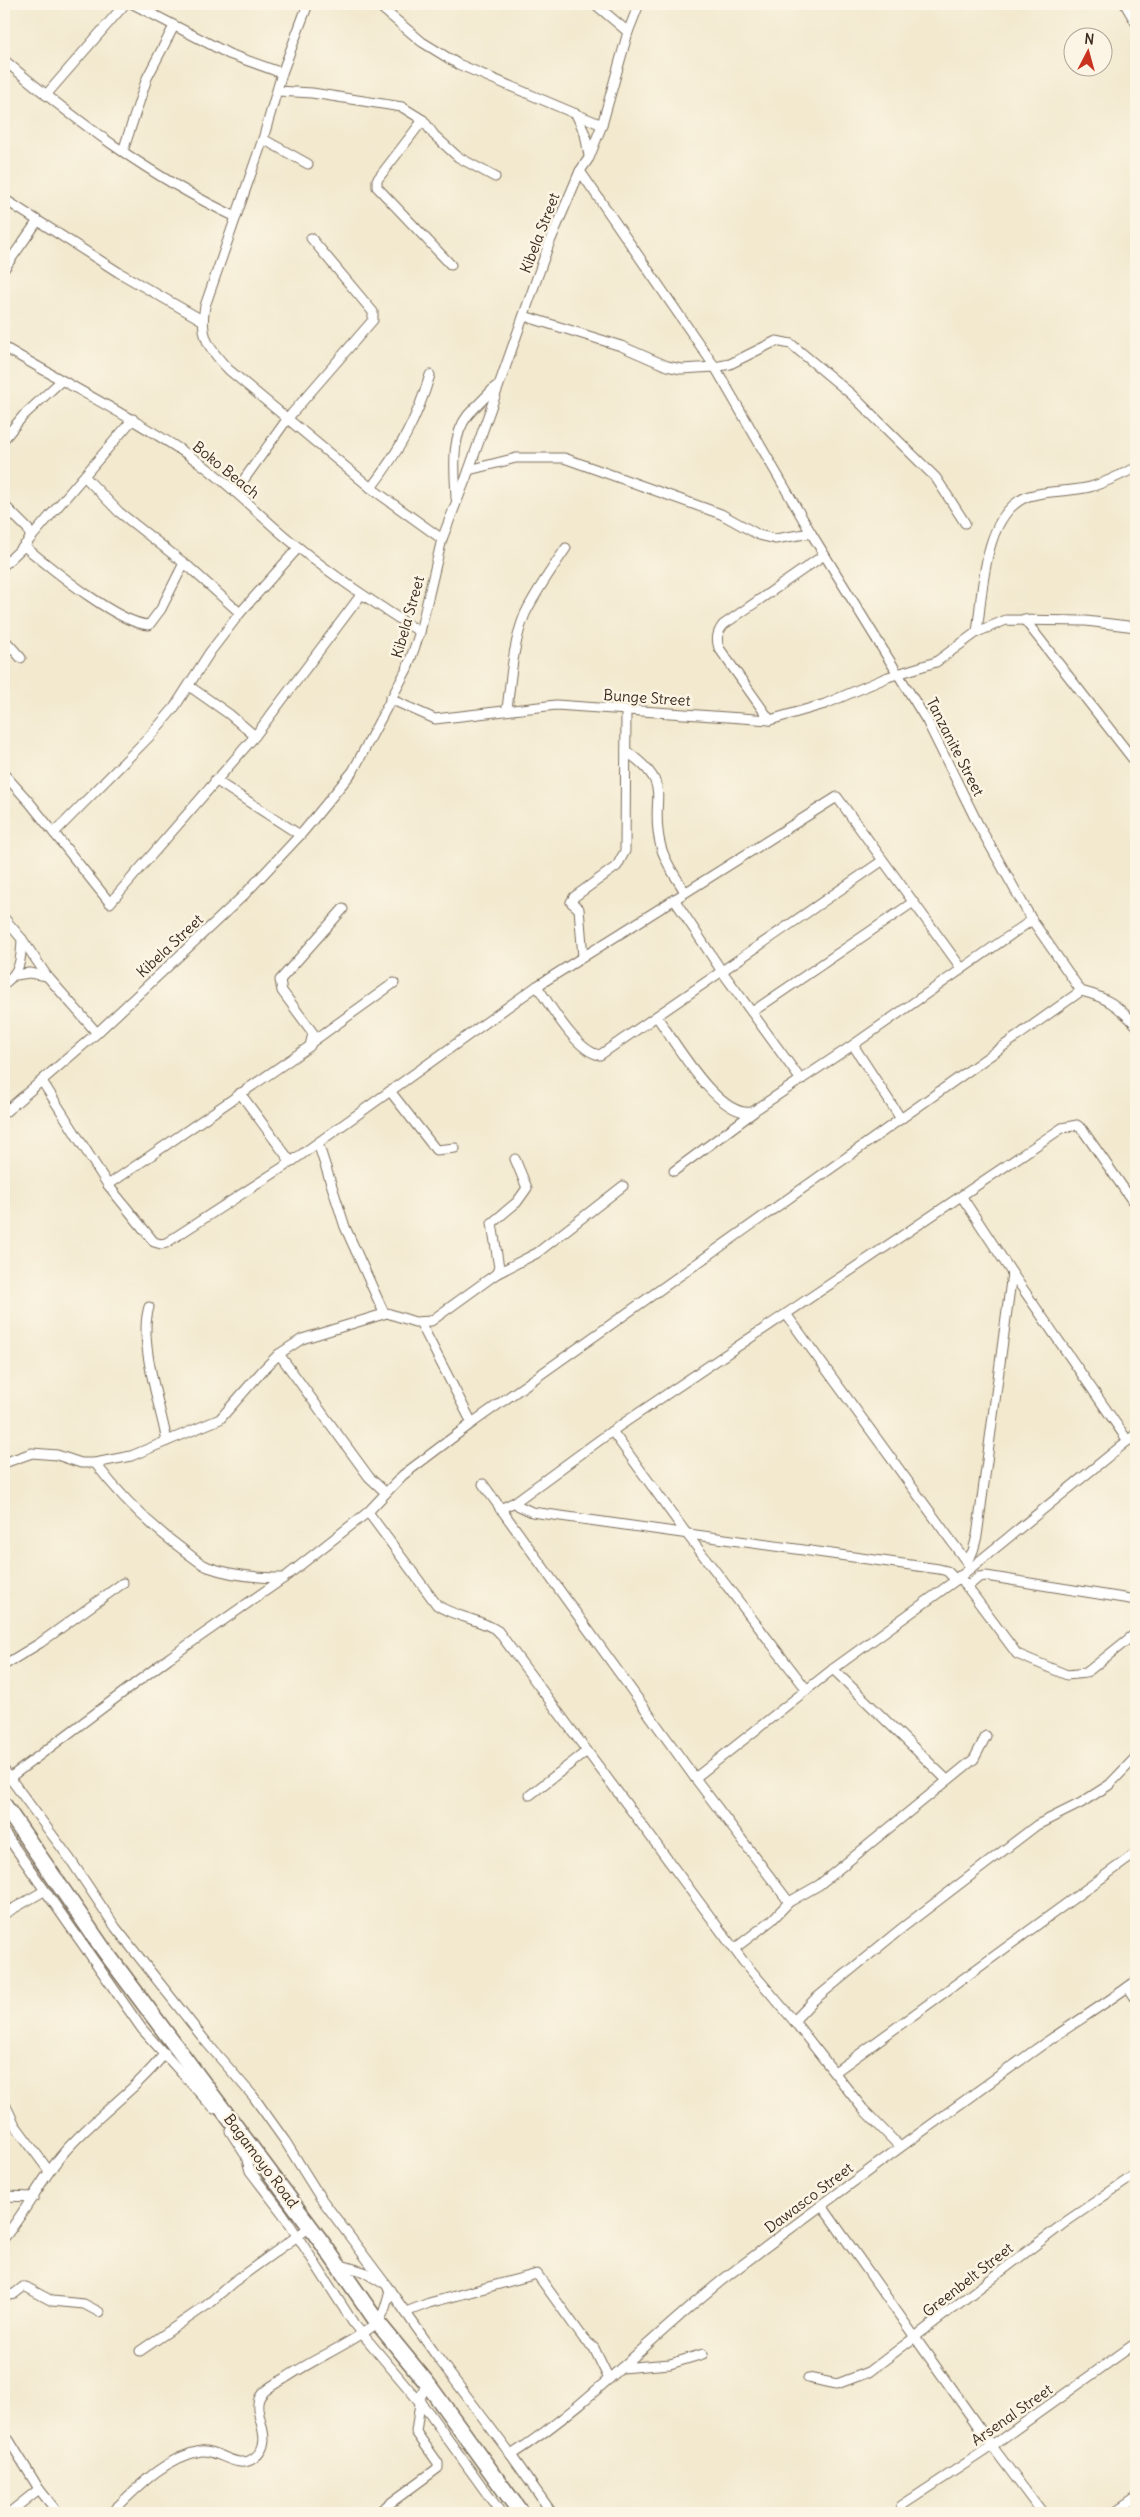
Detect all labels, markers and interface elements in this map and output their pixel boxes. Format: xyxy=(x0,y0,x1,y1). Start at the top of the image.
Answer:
north arrow xyxy=(1062,28,1112,78)
text: N xyxy=(1084,30,1095,49)
street label: Kibela Street xyxy=(516,190,564,276)
street label: Boko Beach xyxy=(189,437,264,503)
street label: Kibela Street xyxy=(387,574,428,660)
street label: Bunge Street xyxy=(603,685,691,710)
street label: Tanzanite Street xyxy=(922,694,989,799)
street label: Kibela Street xyxy=(132,910,207,981)
street label: Bagamoyo Road xyxy=(220,2110,303,2212)
street label: Dawasco Street xyxy=(761,2158,857,2237)
street label: Greenbelt Street xyxy=(919,2238,1017,2321)
street label: Arsenal Street xyxy=(967,2380,1056,2450)

